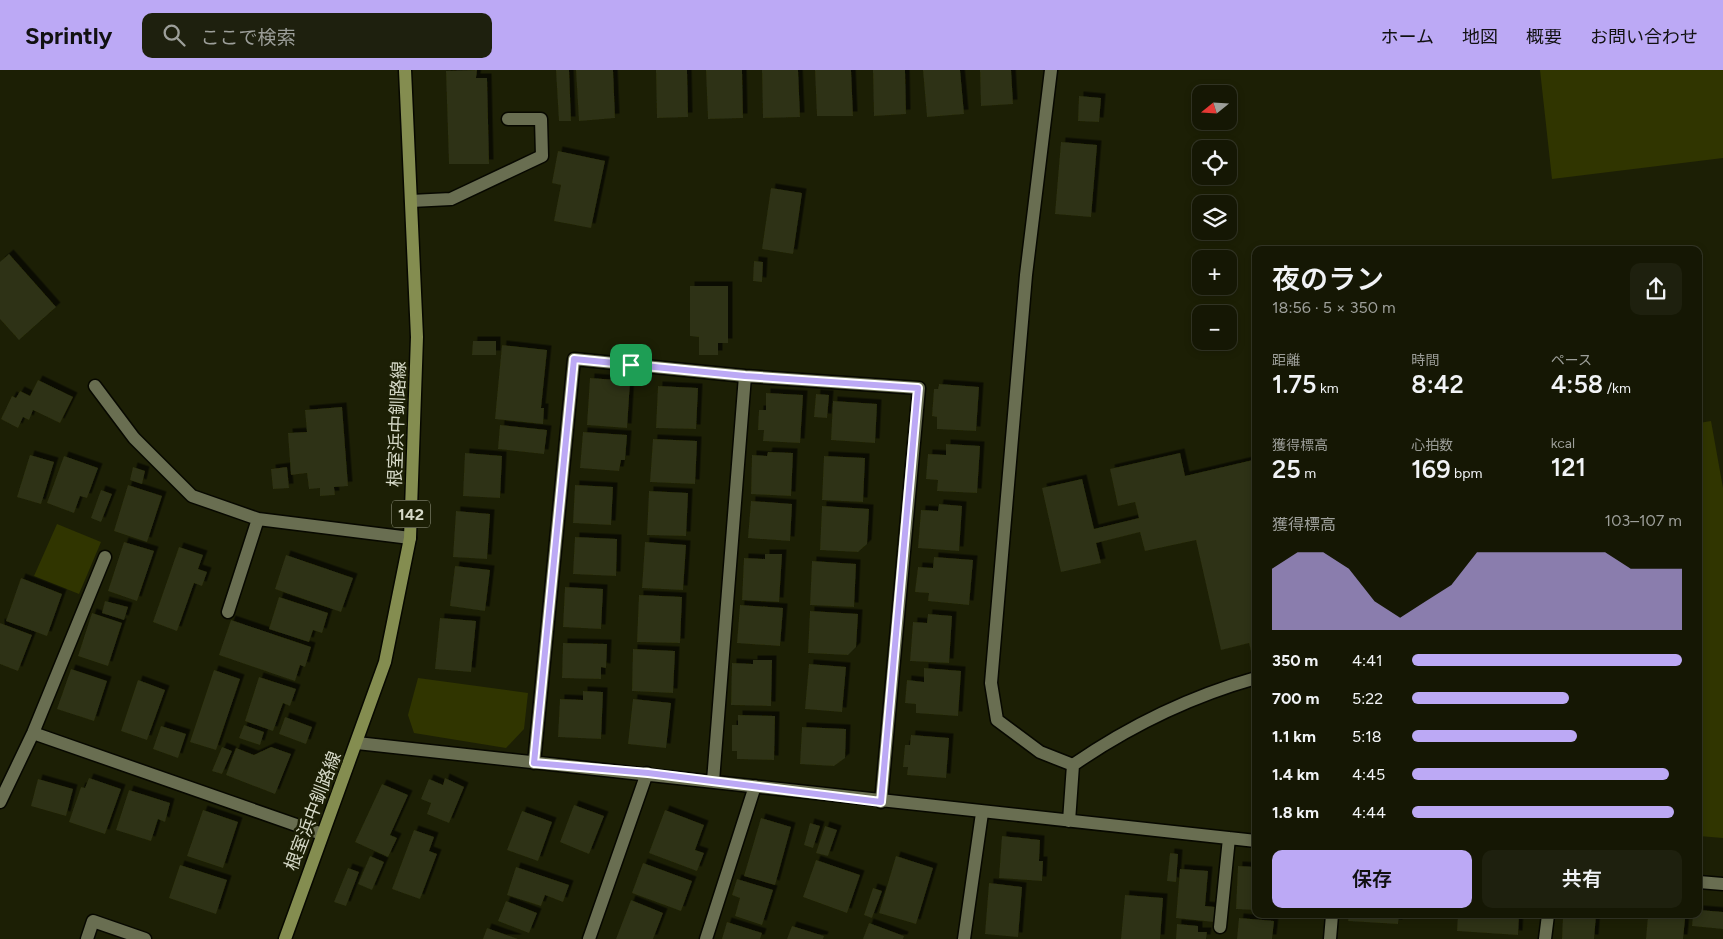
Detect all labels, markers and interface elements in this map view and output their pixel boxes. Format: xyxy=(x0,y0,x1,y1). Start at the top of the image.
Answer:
search box xyxy=(142,13,492,58)
text: Sprintly xyxy=(25,21,112,50)
icon: search xyxy=(160,21,188,49)
text: ここで検索 xyxy=(200,26,295,49)
text: ホーム xyxy=(1381,26,1434,48)
text: 地図 xyxy=(1462,26,1498,48)
text: 概要 xyxy=(1526,26,1562,48)
text: お問い合わせ xyxy=(1590,26,1698,48)
north arrow xyxy=(1192,85,1238,130)
map controls xyxy=(1192,85,1237,350)
button: locate xyxy=(1192,140,1237,185)
button: layers xyxy=(1192,195,1237,240)
button: + xyxy=(1192,250,1237,295)
text: 夜のラン xyxy=(1272,262,1384,296)
button: share xyxy=(1630,263,1682,315)
text: 18:56 · 5 × 350 m xyxy=(1272,298,1396,317)
button: − xyxy=(1192,305,1237,350)
pin xyxy=(610,344,652,386)
icon: arrive xyxy=(617,351,645,379)
text: 距離 xyxy=(1272,352,1300,369)
text: 時間 xyxy=(1411,352,1439,369)
text: ペース xyxy=(1551,352,1592,369)
street label: 根室浜中釧路線 xyxy=(384,361,410,487)
text: 1.75 xyxy=(1272,369,1316,399)
text: 8:42 xyxy=(1411,369,1464,399)
text: 4:58 xyxy=(1551,369,1603,399)
text: km xyxy=(1316,380,1339,397)
text: /km xyxy=(1603,380,1631,397)
text: kcal xyxy=(1551,435,1575,452)
text: 獲得標高 xyxy=(1272,437,1328,454)
text: 心拍数 xyxy=(1411,437,1453,454)
text: 121 xyxy=(1551,452,1586,482)
text: 25 xyxy=(1272,454,1301,484)
text: 169 xyxy=(1411,454,1451,484)
text: m xyxy=(1301,465,1316,482)
text: bpm xyxy=(1451,465,1482,482)
road number: 142 xyxy=(392,500,430,528)
text: 103–107 m xyxy=(1605,511,1682,530)
text: 獲得標高 xyxy=(1272,515,1336,534)
text: 350 m xyxy=(1272,651,1318,670)
text: 4:41 xyxy=(1352,651,1383,670)
text: 700 m xyxy=(1272,689,1319,708)
text: 5:22 xyxy=(1352,689,1383,708)
text: 1.1 km xyxy=(1272,727,1316,746)
text: 5:18 xyxy=(1352,727,1382,746)
street label: 根室浜中釧路線 xyxy=(280,748,346,874)
text: 1.4 km xyxy=(1272,765,1319,784)
text: 4:45 xyxy=(1352,765,1385,784)
text: 1.8 km xyxy=(1272,803,1319,822)
text: 4:44 xyxy=(1352,803,1386,822)
button: 保存 xyxy=(1272,850,1472,908)
button: 共有 xyxy=(1482,850,1682,908)

